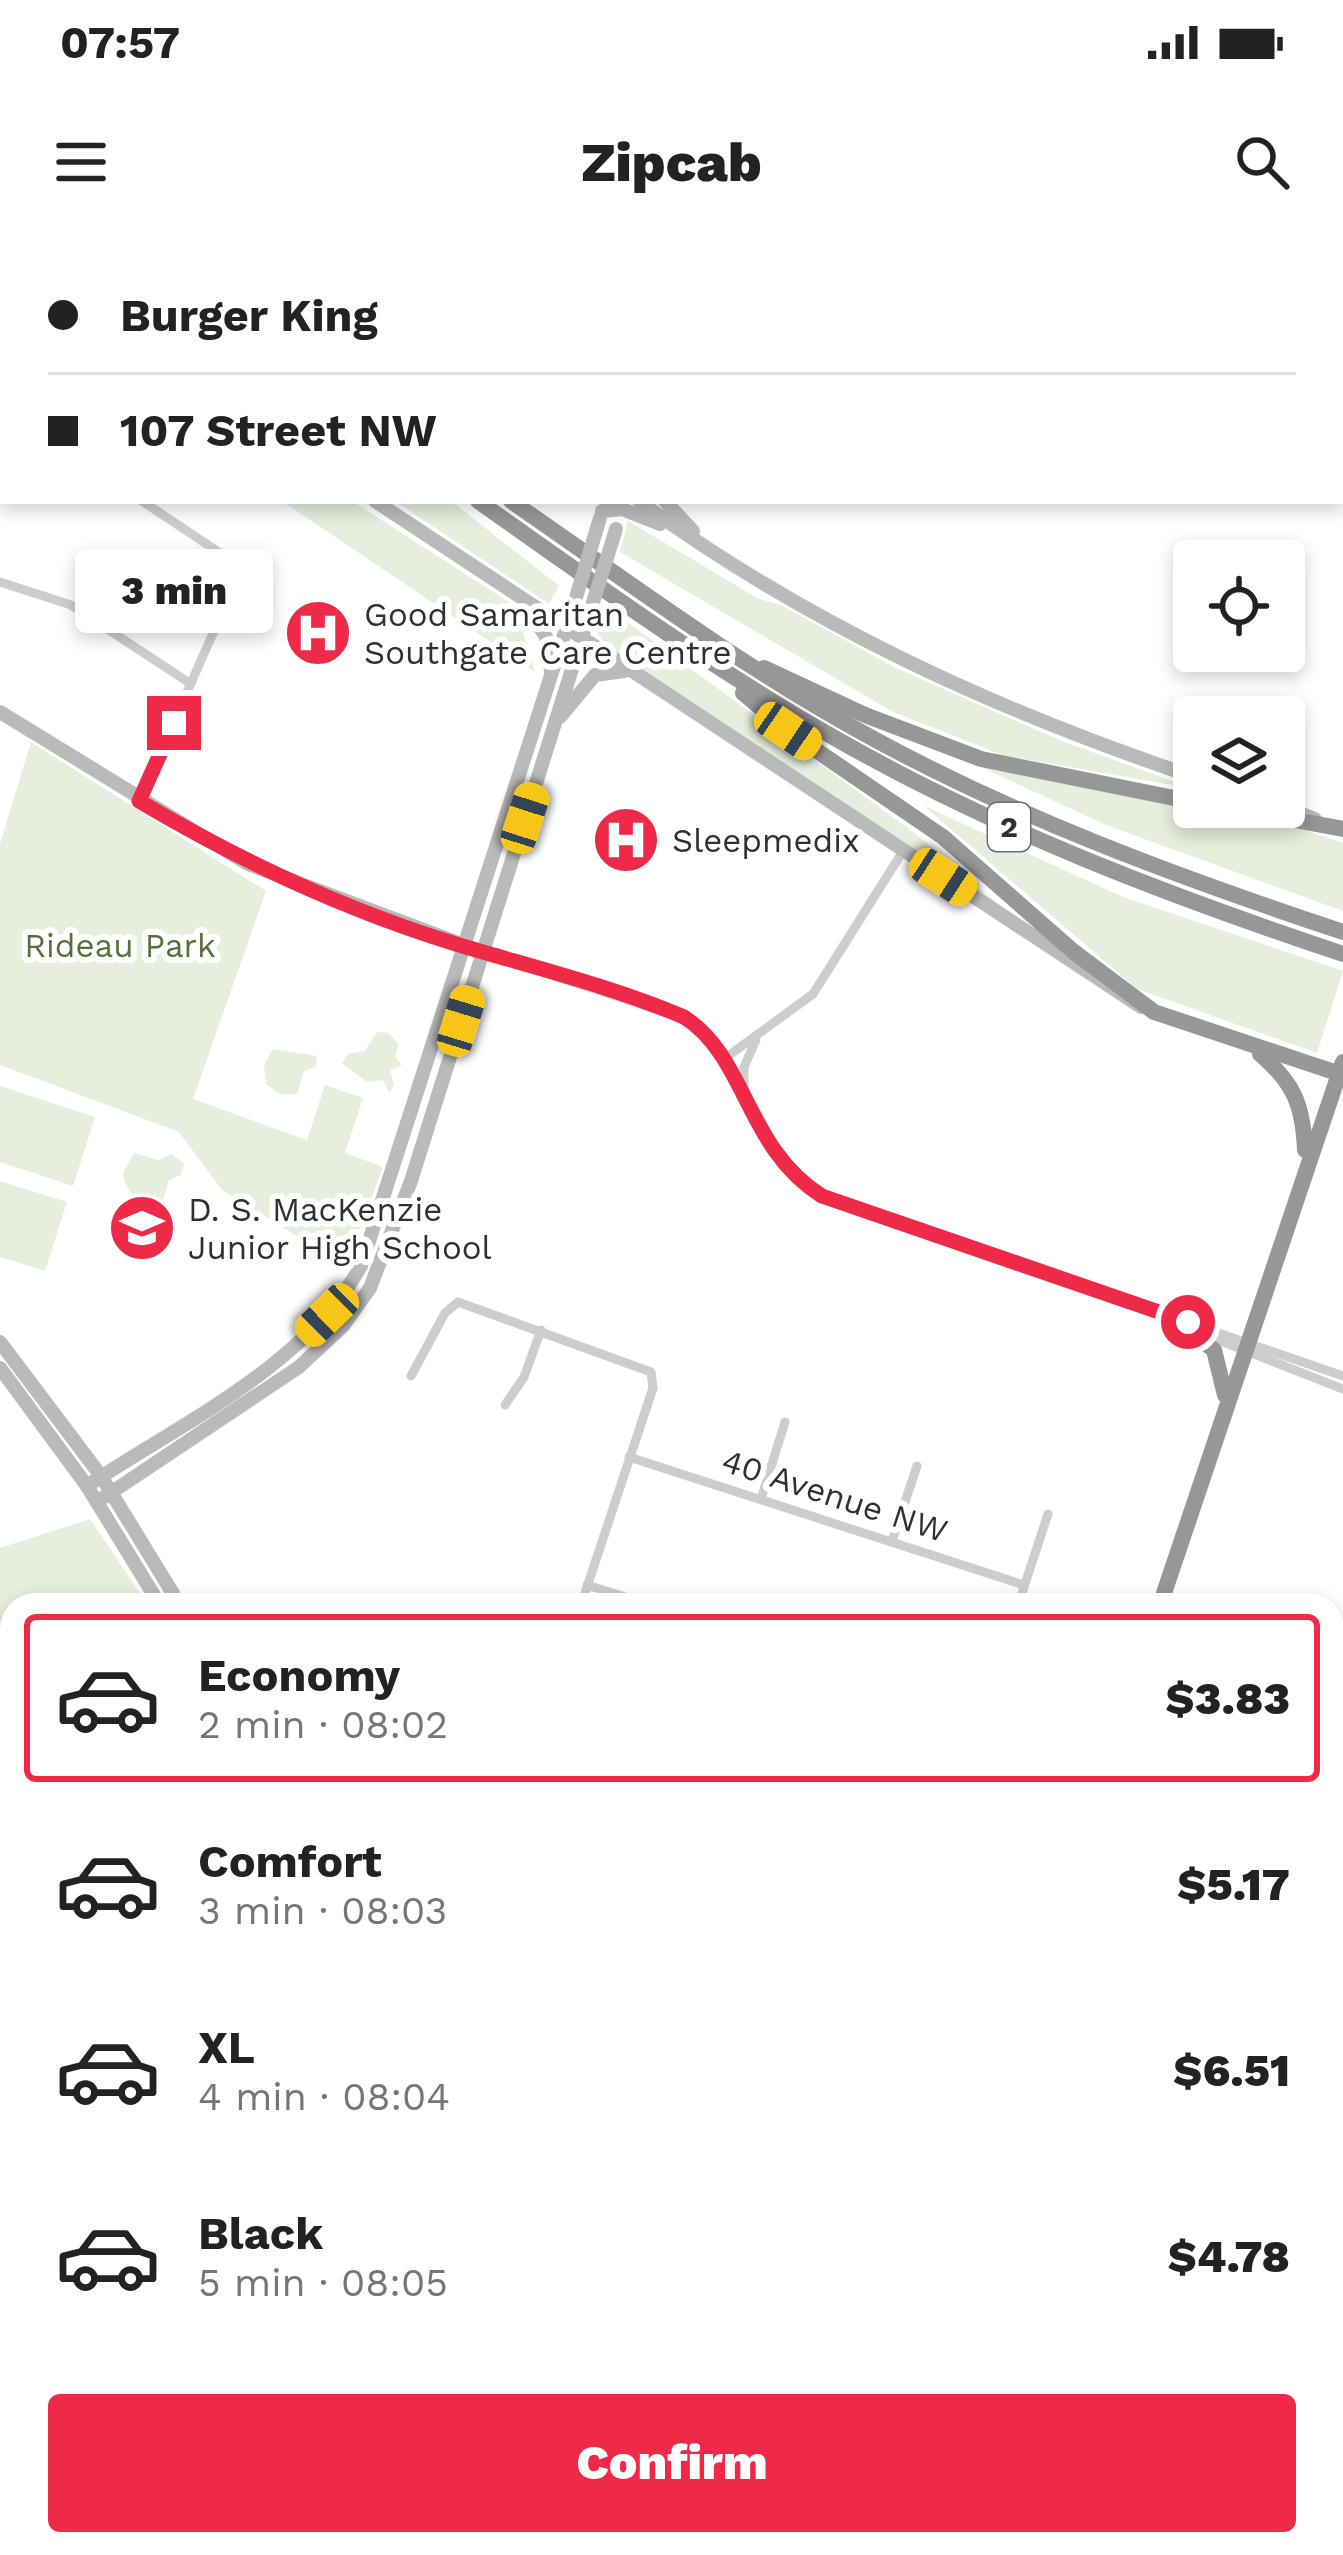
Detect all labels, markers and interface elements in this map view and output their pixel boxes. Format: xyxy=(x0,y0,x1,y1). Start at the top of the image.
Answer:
text: 07:57 xyxy=(60,16,180,69)
icon: menu xyxy=(48,129,114,195)
icon: search xyxy=(1229,129,1295,195)
text: Zipcab xyxy=(581,131,762,194)
text: Burger King xyxy=(120,289,378,342)
text: 107 Street NW xyxy=(120,404,437,457)
map controls xyxy=(1173,540,1305,828)
button: locate xyxy=(1173,540,1305,672)
callout: 3 min xyxy=(75,549,273,633)
text: 3 min xyxy=(121,568,227,613)
place label: Good Samaritan Southgate Care Centre xyxy=(364,595,732,672)
hospital icon: Good Samaritan Southgate Care Centre xyxy=(283,598,353,668)
route end xyxy=(147,696,201,750)
car xyxy=(748,696,828,766)
button: layers xyxy=(1173,696,1305,828)
car xyxy=(497,778,553,858)
road number: 2 xyxy=(988,803,1030,851)
hospital icon: Sleepmedix xyxy=(591,805,661,875)
place label: Sleepmedix xyxy=(672,821,860,860)
car xyxy=(903,842,983,912)
park label: Rideau Park xyxy=(24,926,216,965)
car xyxy=(433,981,489,1061)
place label: D. S. MacKenzie Junior High School xyxy=(188,1190,492,1267)
school or university icon: D. S. MacKenzie Junior High School xyxy=(107,1193,177,1263)
car xyxy=(289,1277,365,1353)
route start xyxy=(1161,1295,1215,1349)
street label: 40 Avenue NW xyxy=(717,1441,952,1550)
icon: car xyxy=(54,1644,162,1752)
text: Economy xyxy=(198,1649,400,1702)
text: $3.83 xyxy=(1165,1672,1290,1725)
text: 2 min · 08:02 xyxy=(198,1702,448,1747)
icon: car xyxy=(54,1830,162,1938)
text: Comfort xyxy=(198,1835,382,1888)
text: $5.17 xyxy=(1177,1858,1290,1911)
text: 3 min · 08:03 xyxy=(198,1888,447,1933)
icon: car xyxy=(54,2016,162,2124)
text: XL xyxy=(198,2021,255,2074)
text: $6.51 xyxy=(1173,2044,1290,2097)
text: 4 min · 08:04 xyxy=(198,2074,450,2119)
icon: car xyxy=(54,2202,162,2310)
text: Black xyxy=(198,2207,323,2260)
text: $4.78 xyxy=(1168,2230,1290,2283)
text: 5 min · 08:05 xyxy=(198,2260,448,2305)
button: Confirm xyxy=(48,2394,1296,2532)

